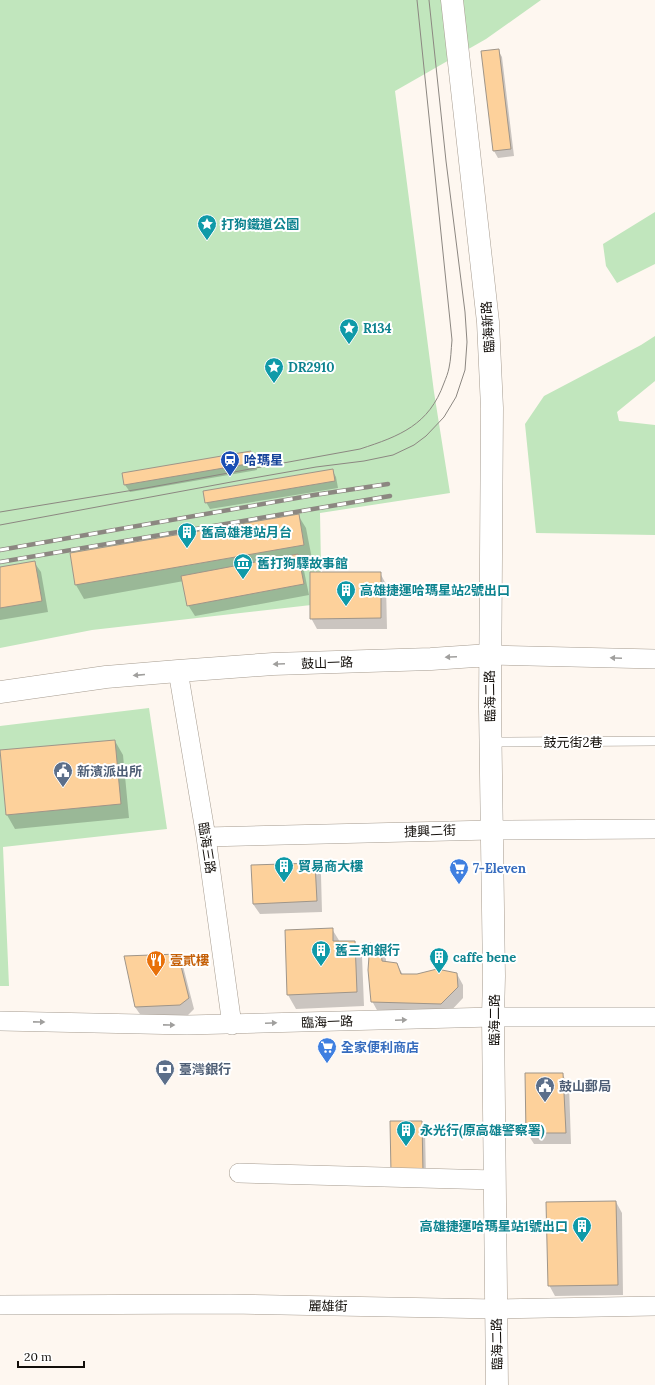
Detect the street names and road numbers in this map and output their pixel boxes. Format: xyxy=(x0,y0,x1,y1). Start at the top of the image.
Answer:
street label: 臨海新路 xyxy=(478,300,498,354)
street label: 鼓山一路 xyxy=(301,654,353,672)
street label: 臨海二路 xyxy=(481,670,499,722)
street label: 鼓元街2巷 xyxy=(544,734,602,751)
street label: 臨海三路 xyxy=(195,821,219,875)
street label: 捷興二街 xyxy=(404,822,456,840)
street label: 臨海二路 xyxy=(486,994,503,1046)
street label: 臨海一路 xyxy=(301,1013,353,1031)
street label: 麗雄街 xyxy=(308,1297,348,1315)
street label: 臨海二路 xyxy=(488,1318,506,1370)

